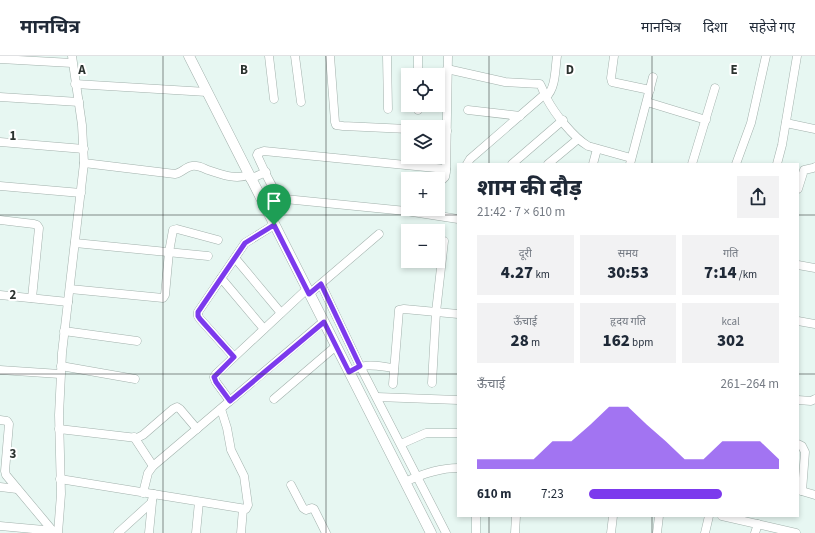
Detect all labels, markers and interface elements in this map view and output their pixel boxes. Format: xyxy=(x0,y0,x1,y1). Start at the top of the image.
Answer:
text: मानचित्र xyxy=(20,14,80,41)
text: मानचित्र xyxy=(641,18,681,38)
text: दिशा xyxy=(703,18,727,38)
text: सहेजे गए xyxy=(749,18,795,38)
text: A xyxy=(77,61,86,79)
text: B xyxy=(240,61,248,79)
text: D xyxy=(566,61,574,79)
text: E xyxy=(730,61,738,79)
map controls xyxy=(401,68,445,268)
button: locate xyxy=(401,68,445,112)
button: layers xyxy=(401,120,445,164)
text: 1 xyxy=(10,127,17,145)
button: + xyxy=(401,172,445,216)
text: शाम की दौड़ xyxy=(477,172,582,204)
button: share xyxy=(737,176,779,218)
pin xyxy=(257,184,291,225)
icon: arrive xyxy=(263,190,285,212)
text: 21:42 · 7 × 610 m xyxy=(477,203,565,221)
button: − xyxy=(401,224,445,268)
text: दूरी xyxy=(519,246,532,261)
text: समय xyxy=(618,246,638,261)
text: गति xyxy=(723,246,738,261)
text: 4.27 xyxy=(501,261,533,285)
text: 30:53 xyxy=(607,261,649,285)
text: 7:14 xyxy=(704,261,737,285)
text: km xyxy=(533,267,550,282)
text: /km xyxy=(737,267,757,282)
text: 2 xyxy=(10,286,17,304)
text: ऊँचाई xyxy=(513,314,537,329)
text: हृदय गति xyxy=(610,314,646,329)
text: kcal xyxy=(721,314,740,329)
text: 28 xyxy=(511,329,529,353)
text: 162 xyxy=(603,329,630,353)
text: 302 xyxy=(717,329,744,353)
text: m xyxy=(529,335,540,350)
text: bpm xyxy=(630,335,653,350)
text: ऊँचाई xyxy=(477,375,505,393)
text: 261–264 m xyxy=(721,375,779,393)
text: 3 xyxy=(10,445,17,463)
text: 610 m xyxy=(477,485,511,503)
text: 7:23 xyxy=(541,485,564,503)

